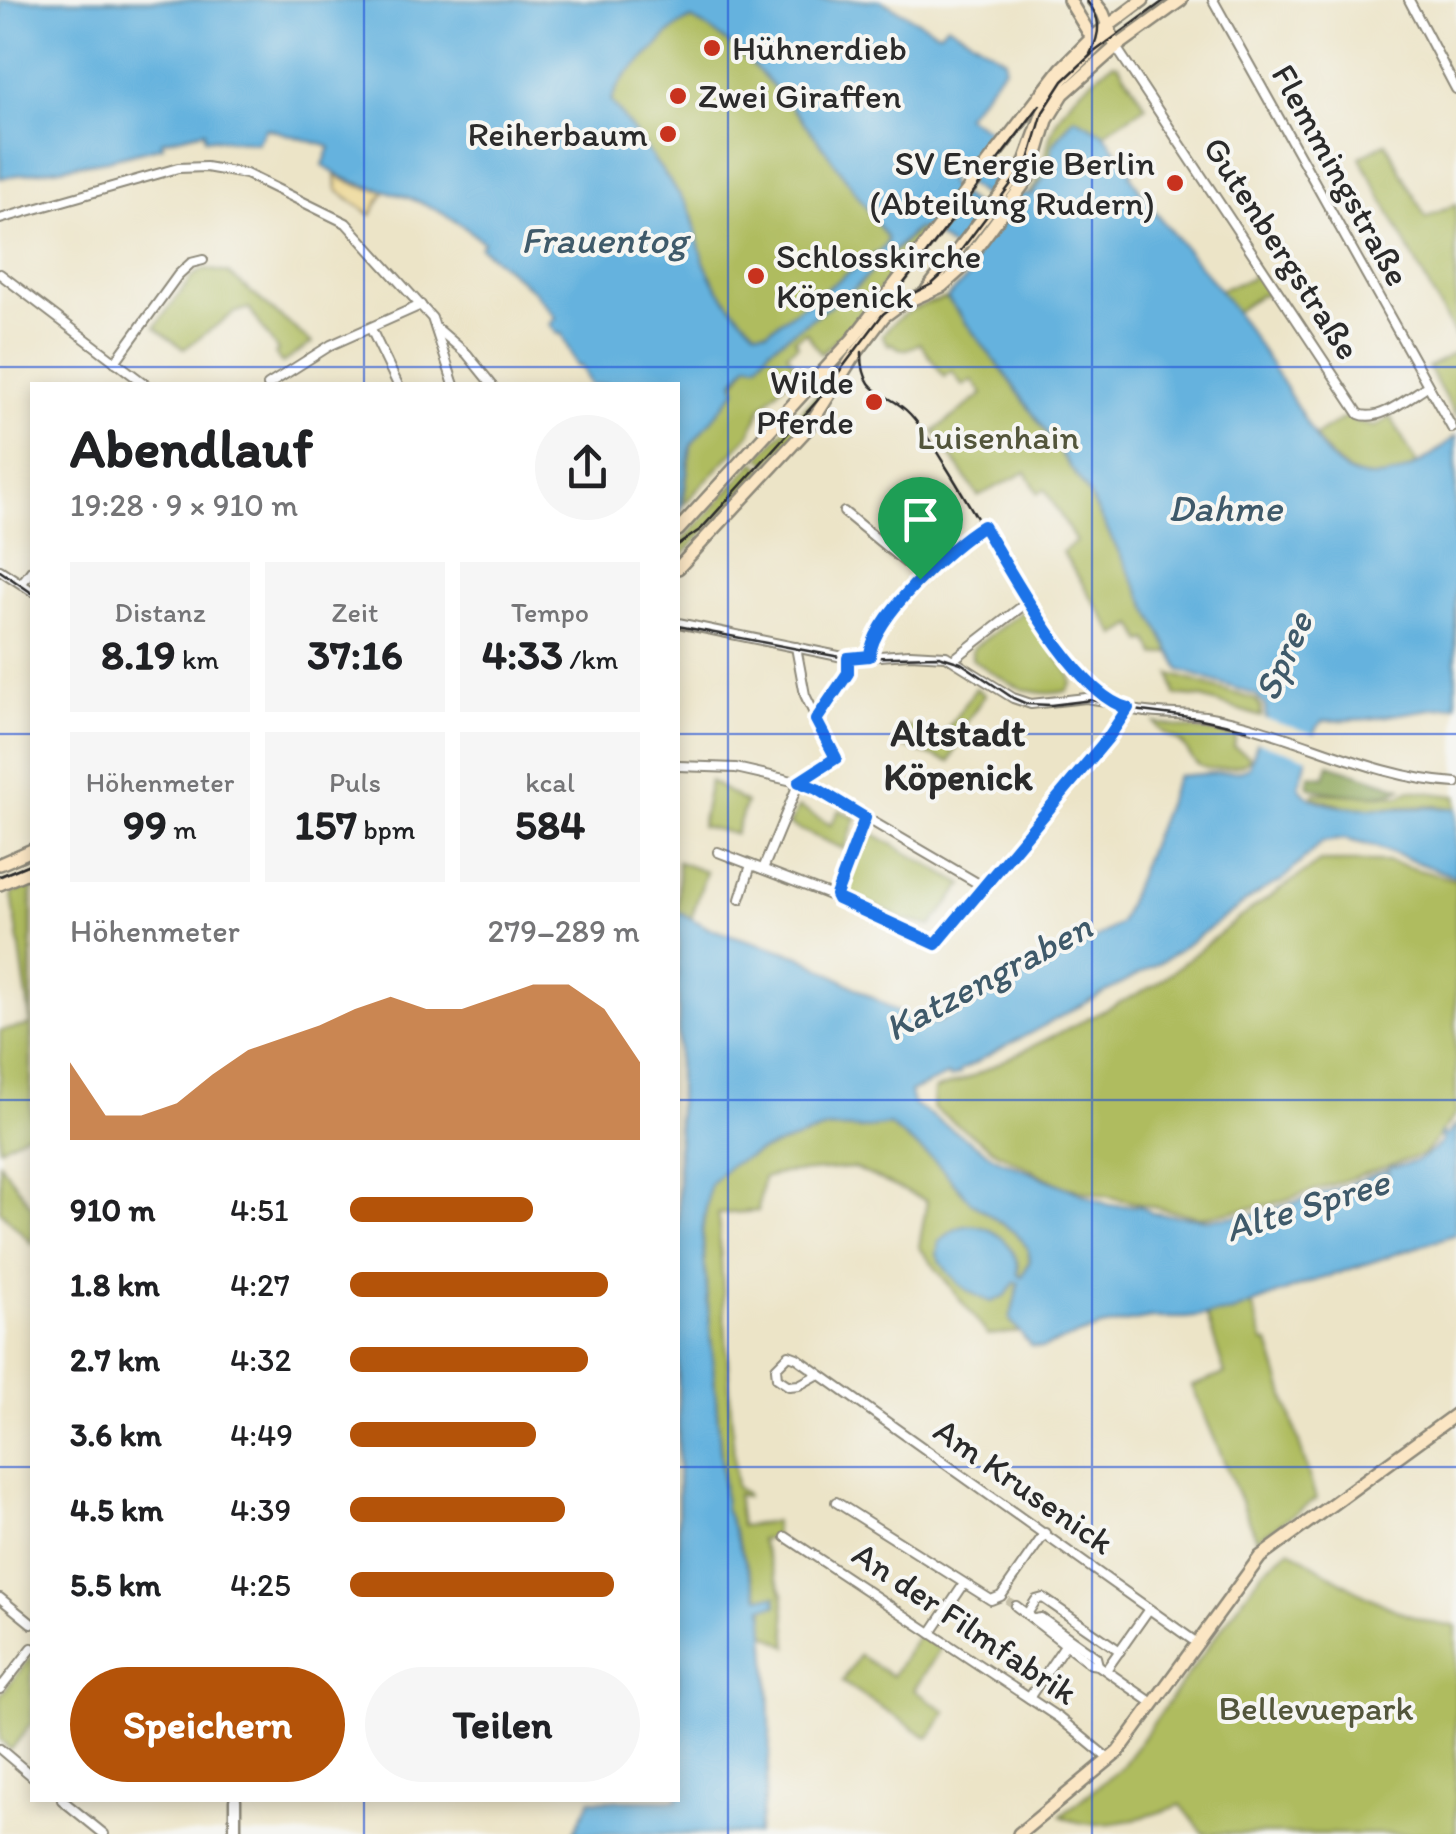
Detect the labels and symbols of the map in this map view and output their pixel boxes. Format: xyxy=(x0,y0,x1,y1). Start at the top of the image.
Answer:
place label: Hühnerdieb xyxy=(732,27,907,69)
marker: Hühnerdieb xyxy=(701,37,723,59)
street label: Flemmingstraße xyxy=(1263,57,1419,293)
place label: Zwei Giraffen xyxy=(698,75,902,117)
marker: Zwei Giraffen xyxy=(667,85,689,107)
place label: Reiherbaum xyxy=(467,113,648,155)
marker: Reiherbaum xyxy=(657,123,679,145)
street label: Gutenbergstraße xyxy=(1194,129,1370,367)
place label: SV Energie Berlin (Abteilung Rudern) xyxy=(869,142,1155,224)
marker: SV Energie Berlin (Abteilung Rudern) xyxy=(1164,172,1186,194)
water label: Frauentog xyxy=(521,217,692,263)
place label: Schlosskirche Köpenick xyxy=(776,235,981,317)
marker: Schlosskirche Köpenick xyxy=(745,265,767,287)
place label: Wilde Pferde xyxy=(756,361,854,443)
marker: Wilde Pferde xyxy=(863,391,885,413)
park label: Luisenhain xyxy=(917,416,1079,458)
pin xyxy=(878,477,963,580)
water label: Dahme xyxy=(1168,485,1284,531)
water label: Spree xyxy=(1243,603,1324,707)
district label: Altstadt Köpenick xyxy=(883,710,1033,800)
water label: Katzengraben xyxy=(877,903,1100,1051)
water label: Alte Spree xyxy=(1220,1158,1396,1252)
street label: Am Krusenick xyxy=(926,1409,1122,1563)
street label: An der Filmfabrik xyxy=(845,1532,1085,1714)
park label: Bellevuepark xyxy=(1218,1687,1414,1729)

